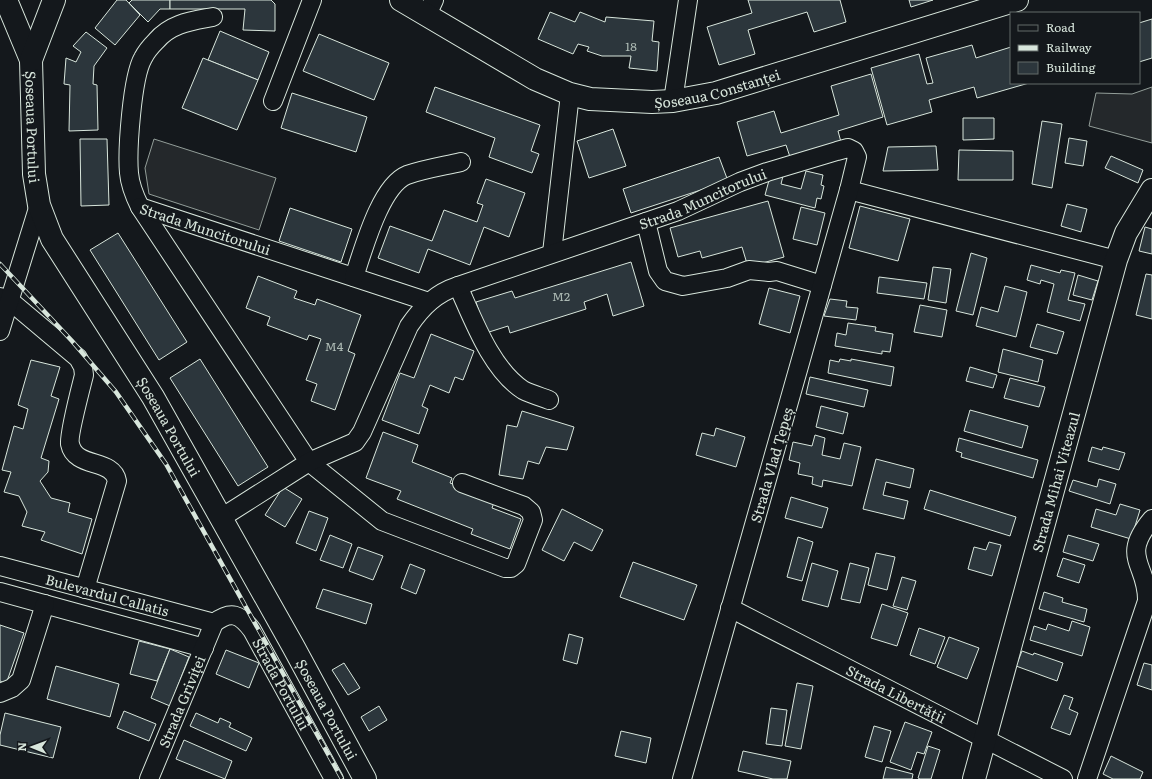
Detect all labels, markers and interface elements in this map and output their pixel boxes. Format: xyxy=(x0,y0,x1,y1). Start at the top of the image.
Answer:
legend xyxy=(1010,12,1140,84)
text: Road xyxy=(1046,18,1076,36)
house number: 18 xyxy=(625,37,637,55)
text: Railway xyxy=(1046,38,1092,56)
text: Building xyxy=(1046,58,1096,76)
street label: Șoseaua Constanței xyxy=(654,64,783,112)
street label: Șoseaua Portului xyxy=(21,71,45,185)
street label: Strada Muncitorului xyxy=(636,163,769,234)
street label: Strada Muncitorului xyxy=(138,198,274,259)
house number: M2 xyxy=(552,287,570,305)
house number: M4 xyxy=(325,337,344,355)
street label: Șoseaua Portului xyxy=(133,373,206,480)
street label: Strada Vlad Țepeș xyxy=(745,405,797,525)
street label: Strada Mihai Viteazul xyxy=(1027,409,1084,554)
street label: Bulevardul Callatis xyxy=(43,569,171,621)
street label: Strada Portului xyxy=(248,634,315,734)
street label: Strada Griviței xyxy=(153,652,210,751)
street label: Șoseaua Portului xyxy=(292,655,363,764)
street label: Strada Libertății xyxy=(843,659,950,728)
north arrow xyxy=(12,727,52,767)
text: N xyxy=(13,742,29,752)

